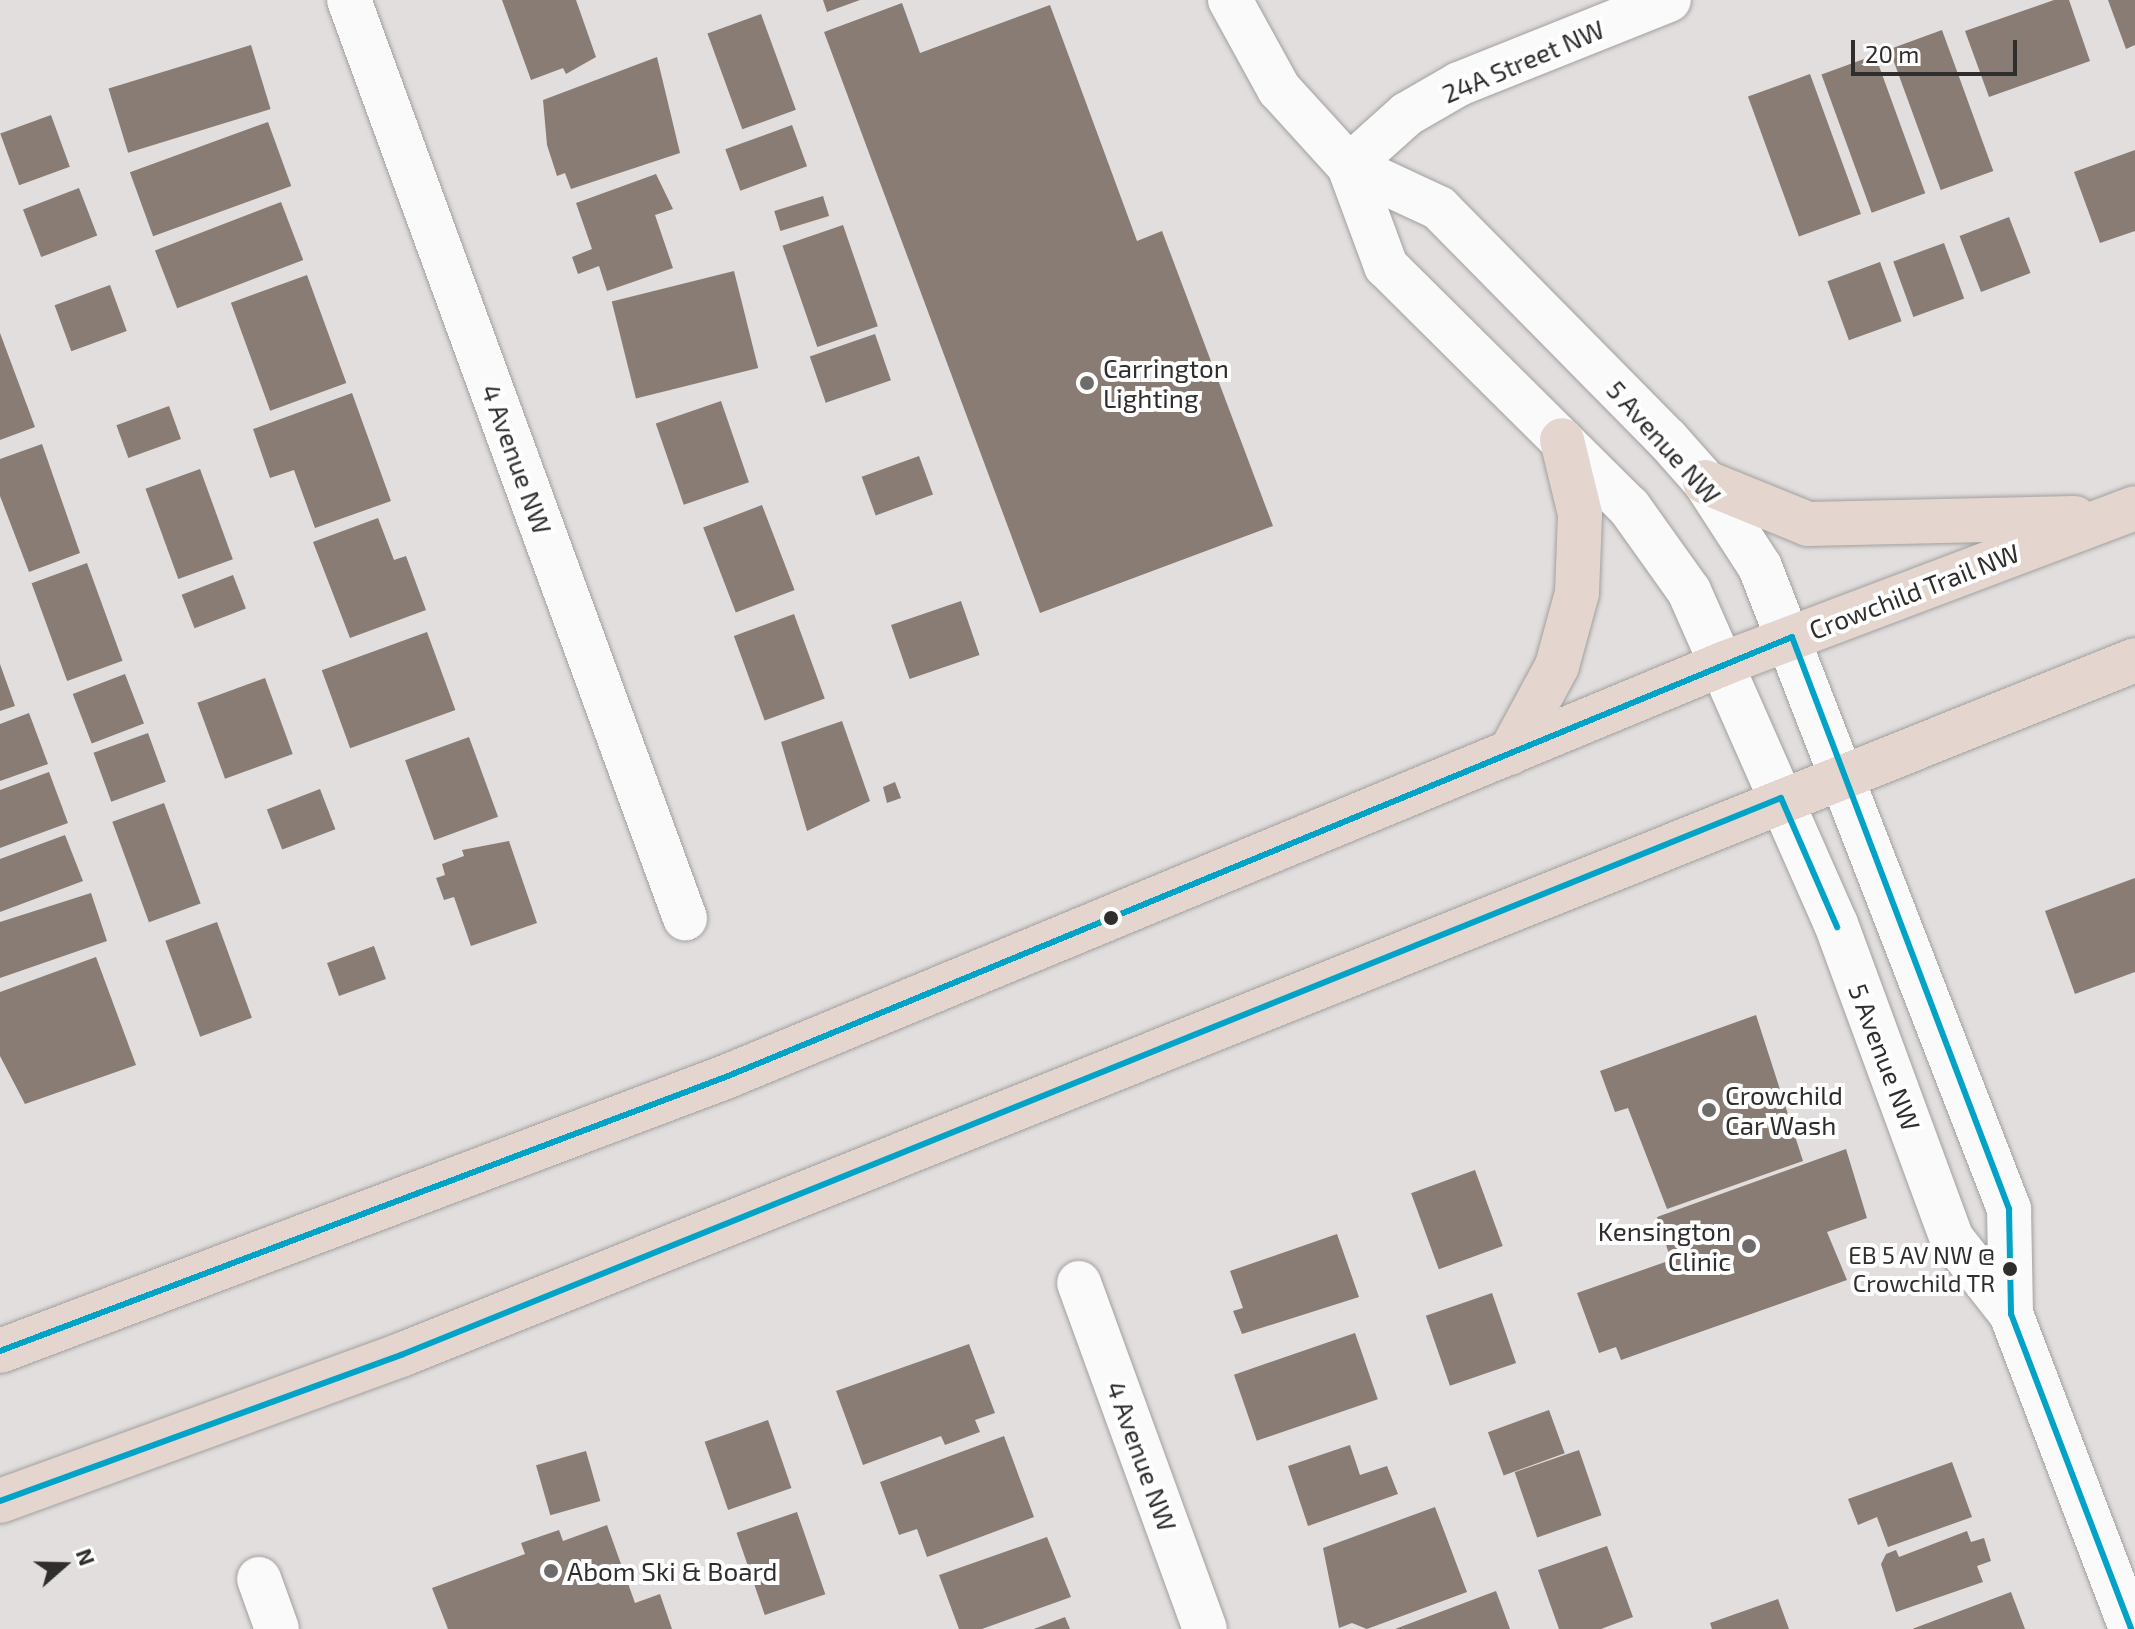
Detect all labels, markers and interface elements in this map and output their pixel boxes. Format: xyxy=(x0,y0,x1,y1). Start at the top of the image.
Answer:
street label: 24A Street NW xyxy=(1437,13,1609,109)
scale bar xyxy=(1855,24,2021,74)
text: 20 m xyxy=(1865,39,1919,68)
place label: Carrington Lighting xyxy=(1103,352,1229,414)
marker: Carrington Lighting xyxy=(1078,374,1096,392)
street label: 5 Avenue NW xyxy=(1600,374,1728,510)
street label: 4 Avenue NW xyxy=(475,380,559,538)
street label: Crowchild Trail NW xyxy=(1804,536,2024,646)
unlabelled marker xyxy=(1103,910,1119,926)
street label: 5 Avenue NW xyxy=(1843,979,1927,1135)
place label: Crowchild Car Wash xyxy=(1725,1079,1843,1140)
marker: Crowchild Car Wash xyxy=(1700,1101,1718,1119)
place label: Kensington Clinic xyxy=(1598,1215,1731,1276)
marker: Kensington Clinic xyxy=(1738,1235,1760,1257)
place label: EB 5 AV NW @ Crowchild TR xyxy=(1847,1241,1995,1297)
marker: EB 5 AV NW @ Crowchild TR xyxy=(2002,1261,2018,1277)
street label: 4 Avenue NW xyxy=(1100,1377,1184,1535)
north arrow xyxy=(24,1525,104,1605)
text: N xyxy=(72,1545,101,1569)
place label: Abom Ski & Board xyxy=(567,1555,777,1587)
marker: Abom Ski & Board xyxy=(542,1562,560,1580)

